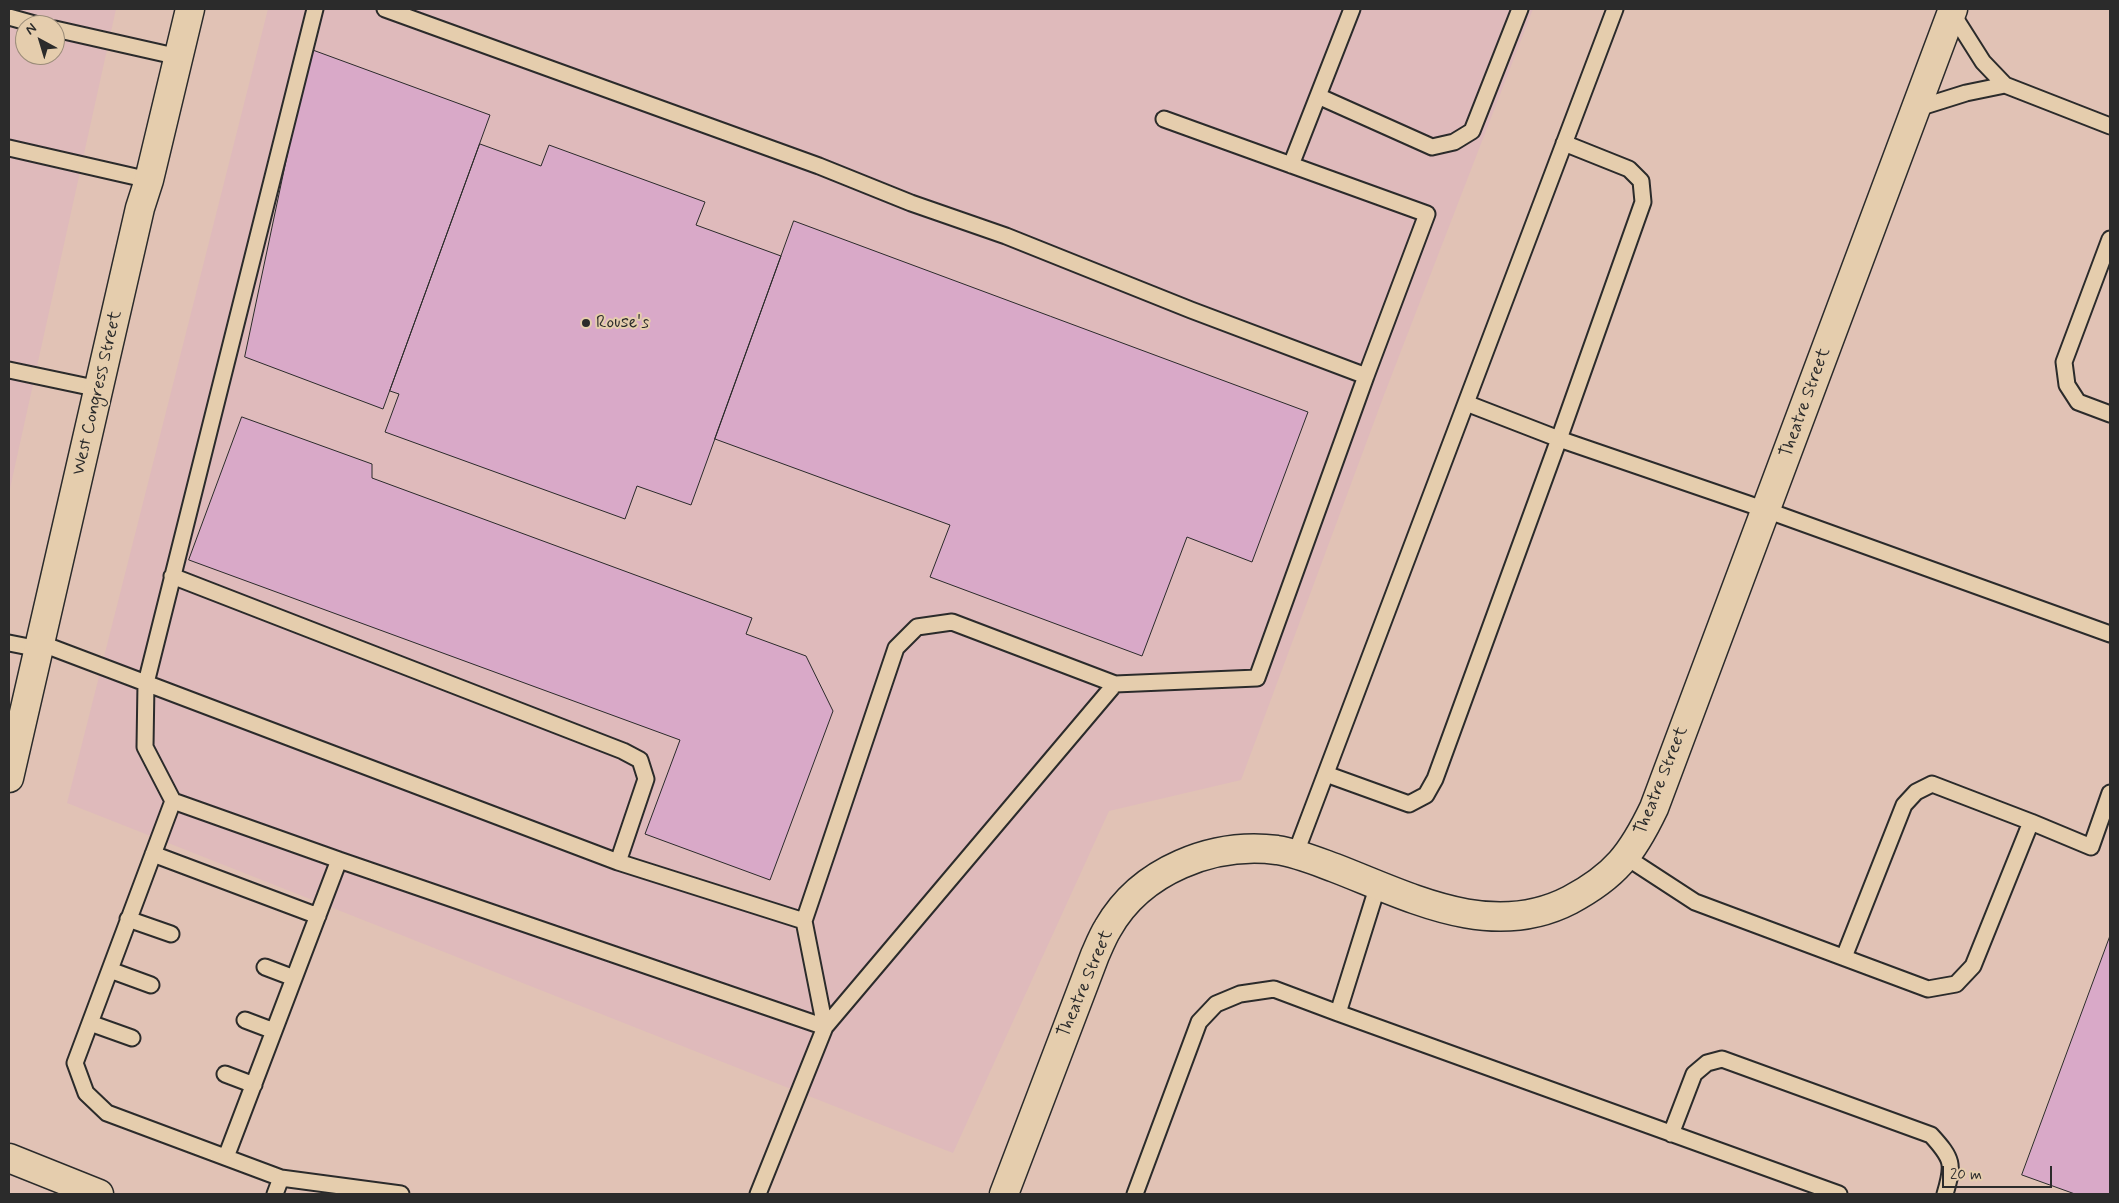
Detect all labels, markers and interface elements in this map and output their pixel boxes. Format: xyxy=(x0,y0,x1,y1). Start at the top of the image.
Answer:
north arrow xyxy=(15,15,65,65)
text: N xyxy=(22,19,40,39)
street label: West Congress Street xyxy=(69,309,127,477)
place label: Rouse's xyxy=(596,312,649,334)
marker: Rouse's xyxy=(580,317,592,329)
street label: Theatre Street xyxy=(1776,345,1836,461)
street label: Theatre Street xyxy=(1630,724,1694,838)
street label: Theatre Street xyxy=(1054,927,1118,1041)
scale bar xyxy=(1944,1156,2054,1188)
text: 20 m xyxy=(1950,1165,1982,1185)

